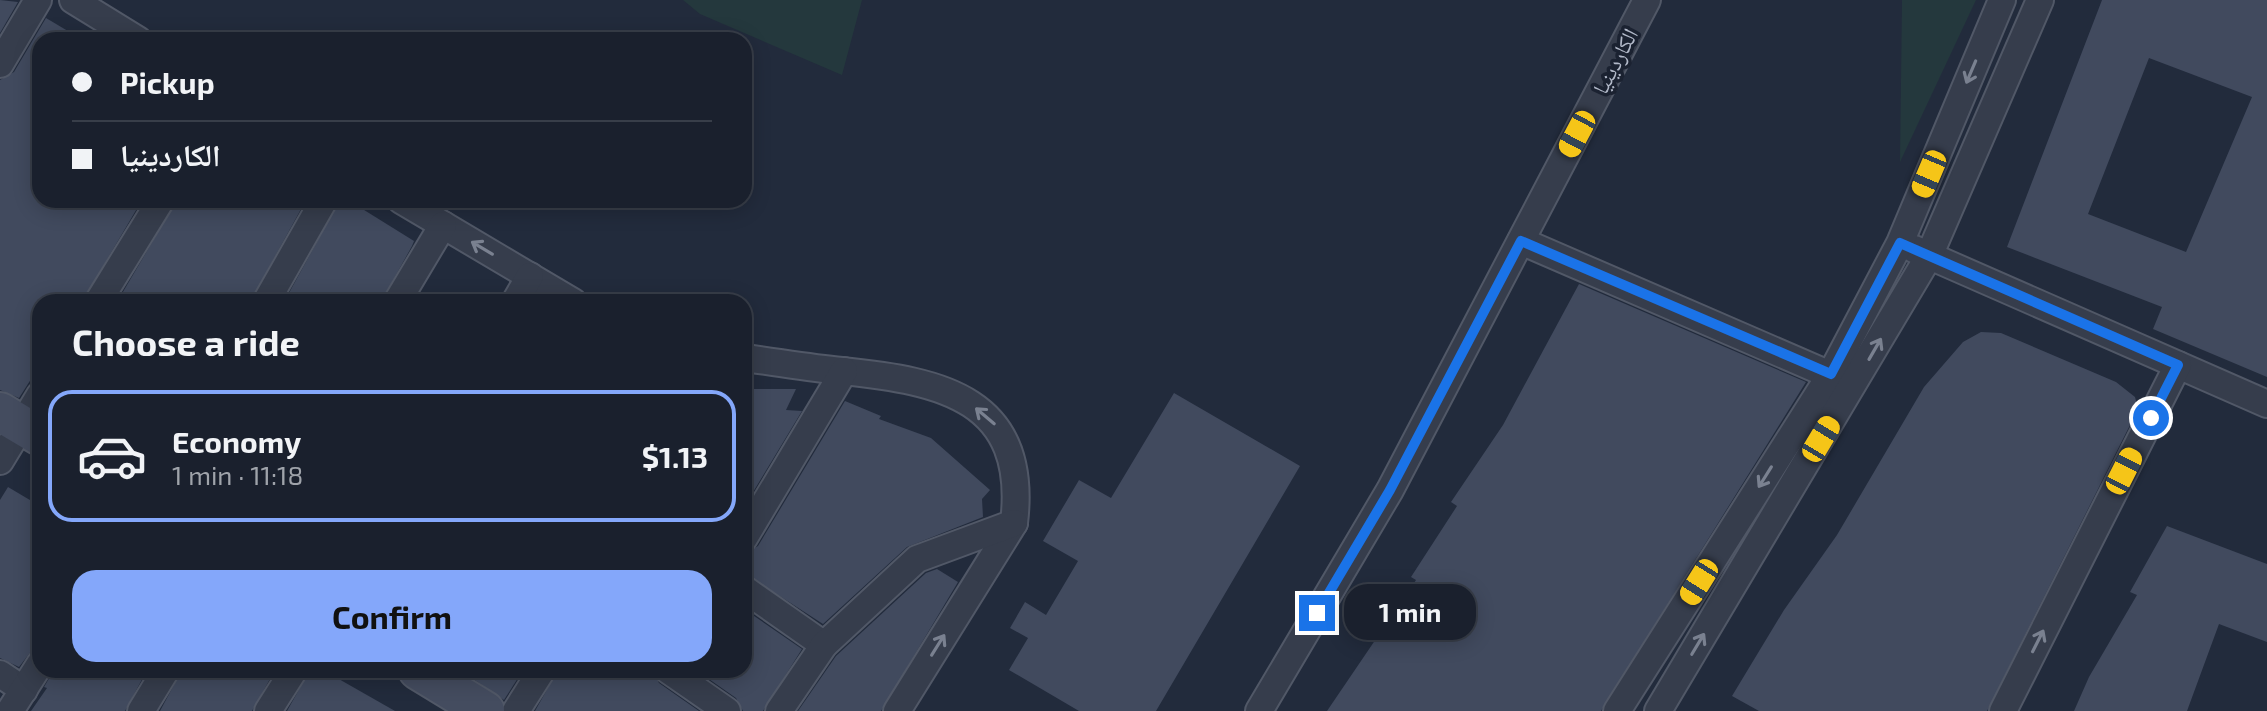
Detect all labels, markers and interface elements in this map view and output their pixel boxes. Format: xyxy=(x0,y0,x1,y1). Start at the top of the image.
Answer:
street label: الكاردينيا xyxy=(1586,23,1643,98)
one-way arrow xyxy=(1963,59,1978,84)
text: Pickup xyxy=(120,64,215,100)
car xyxy=(1555,107,1599,161)
text: الكاردينيا xyxy=(120,136,221,172)
car xyxy=(1909,147,1949,201)
one-way arrow xyxy=(471,240,494,256)
text: Choose a ride xyxy=(72,320,300,363)
one-way arrow xyxy=(1867,338,1883,361)
route start xyxy=(2133,400,2169,436)
one-way arrow xyxy=(976,407,996,425)
car xyxy=(1798,412,1844,466)
icon: car xyxy=(76,420,148,492)
text: Economy xyxy=(172,423,301,459)
text: $1.13 xyxy=(642,438,708,474)
car xyxy=(2102,444,2146,498)
text: 1 min · 11:18 xyxy=(172,459,303,490)
one-way arrow xyxy=(1757,466,1774,488)
car xyxy=(1676,555,1722,609)
button: Confirm xyxy=(72,570,712,662)
callout: 1 min xyxy=(1345,585,1477,641)
route end xyxy=(1299,595,1335,631)
text: 1 min xyxy=(1379,596,1441,627)
one-way arrow xyxy=(2031,630,2046,654)
one-way arrow xyxy=(1691,633,1707,656)
one-way arrow xyxy=(931,634,947,657)

